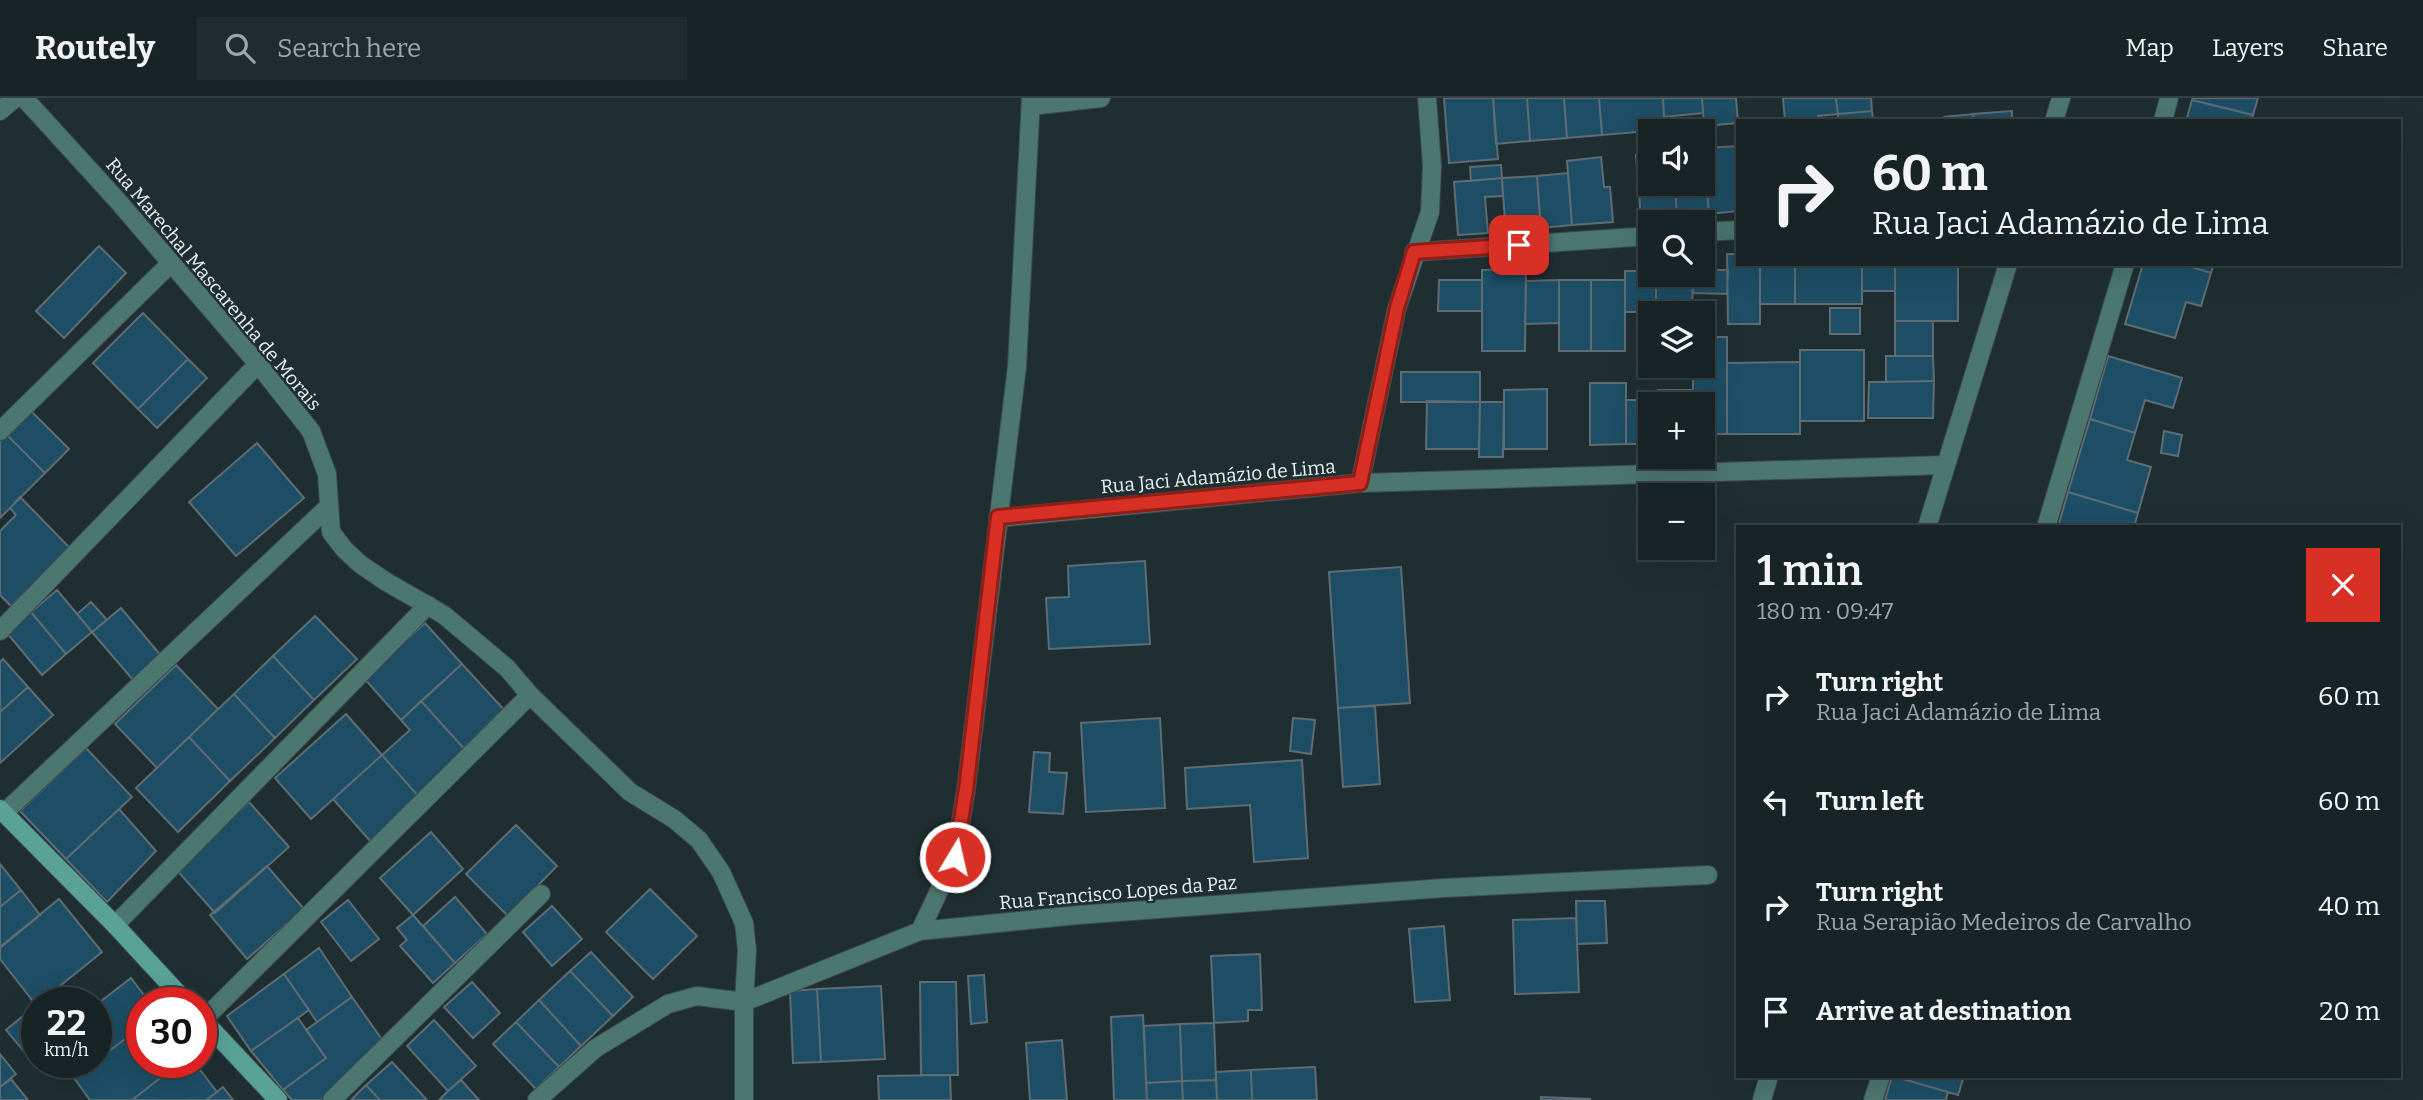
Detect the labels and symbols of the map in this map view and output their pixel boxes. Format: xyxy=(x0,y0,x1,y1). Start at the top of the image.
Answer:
street label: Rua Marechal Mascarenha de Morais xyxy=(101,153,326,415)
pin xyxy=(1489,215,1549,275)
street label: Rua Jaci Adamázio de Lima xyxy=(1100,455,1337,498)
position arrow xyxy=(918,820,992,894)
street label: Rua Francisco Lopes da Paz xyxy=(998,871,1238,914)
speed limit sign: 30 xyxy=(126,987,217,1078)

